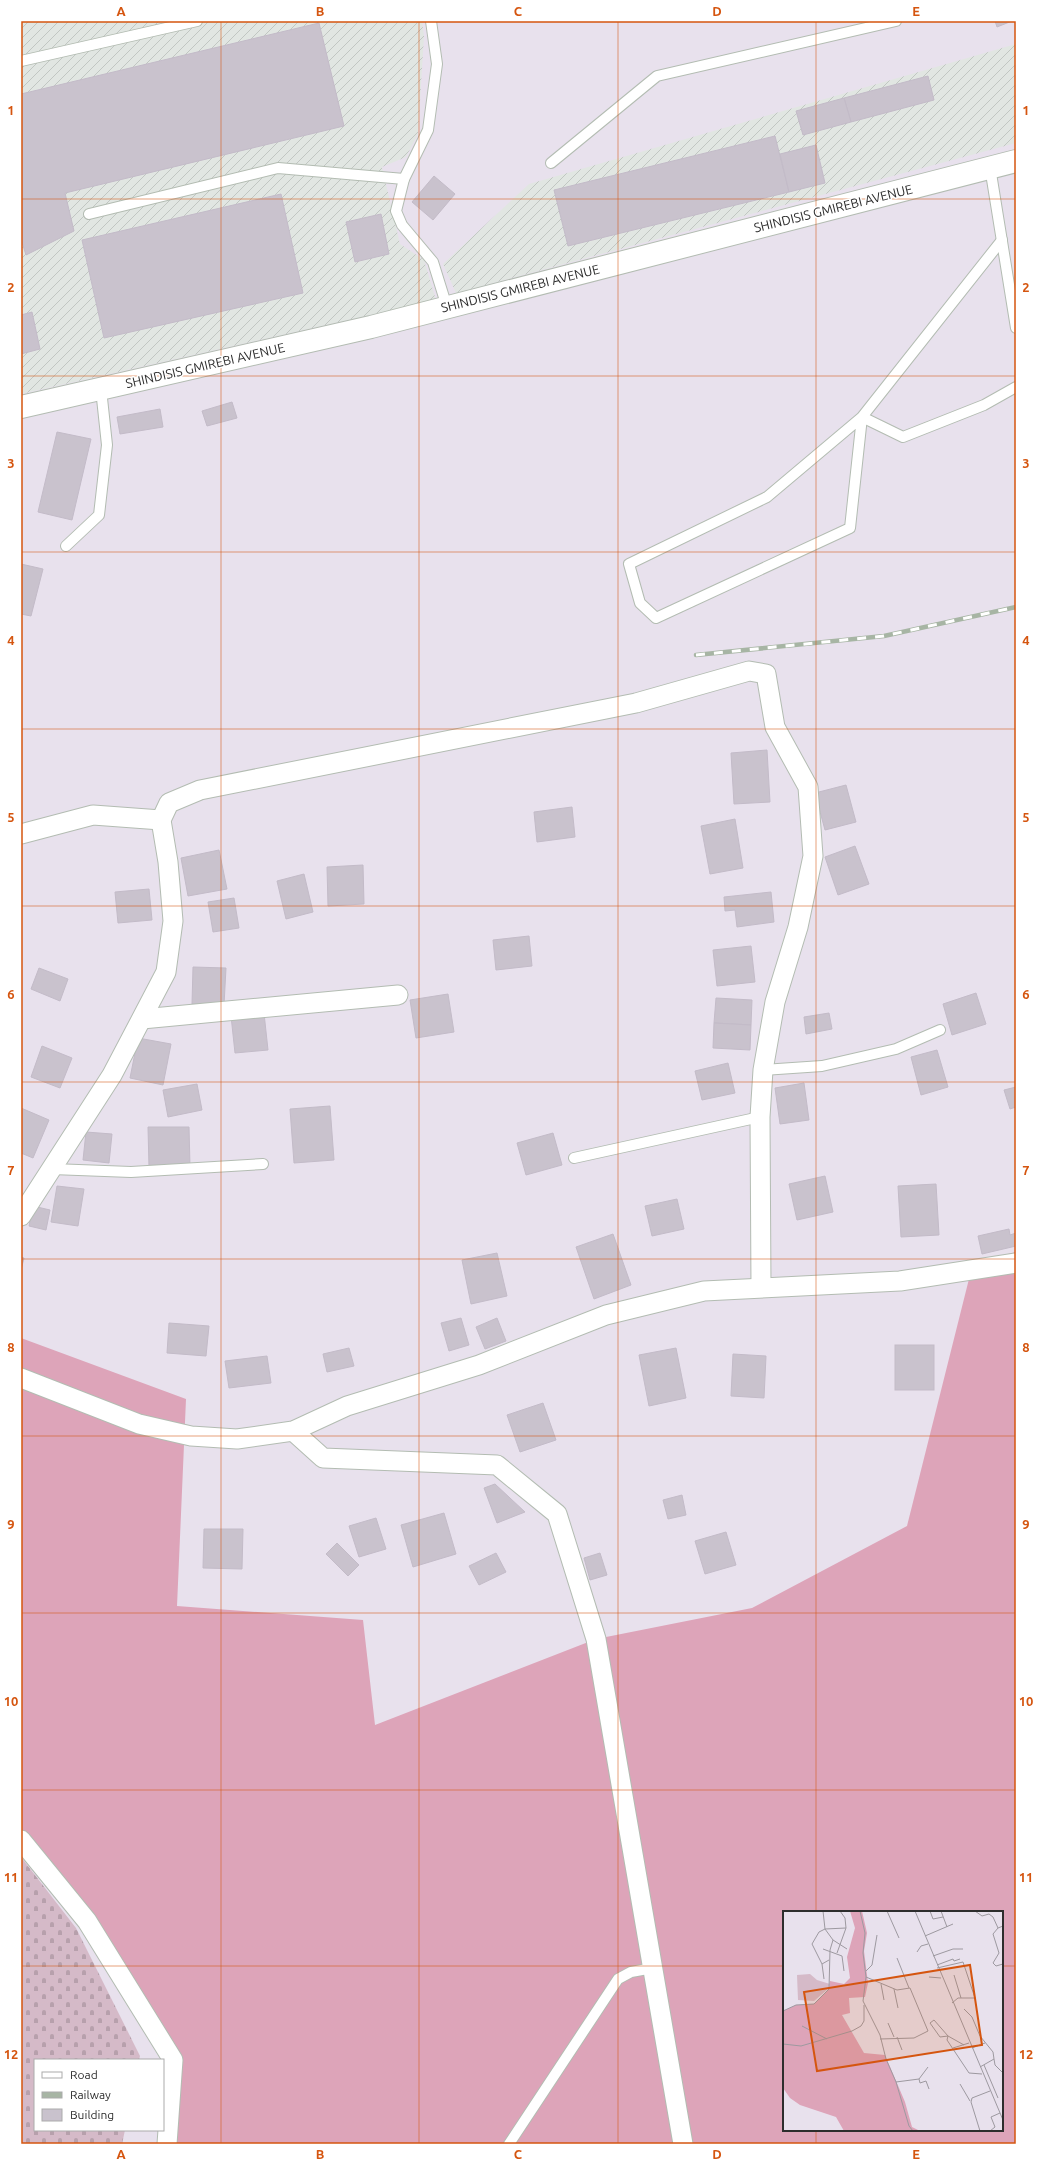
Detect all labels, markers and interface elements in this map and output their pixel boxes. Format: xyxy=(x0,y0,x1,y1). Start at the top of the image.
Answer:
text: A xyxy=(116,4,126,18)
text: B xyxy=(316,4,325,18)
text: C xyxy=(514,4,523,18)
text: D xyxy=(712,4,722,18)
text: E xyxy=(912,4,920,18)
text: 1 xyxy=(7,103,15,117)
text: 1 xyxy=(1022,103,1030,117)
street label: SHINDISIS GMIREBI AVENUE xyxy=(752,182,914,234)
street label: SHINDISIS GMIREBI AVENUE xyxy=(439,262,601,314)
text: 2 xyxy=(7,280,15,294)
text: 2 xyxy=(1022,280,1030,294)
street label: SHINDISIS GMIREBI AVENUE xyxy=(124,340,286,390)
text: 3 xyxy=(7,456,15,470)
text: 3 xyxy=(1022,456,1030,470)
text: 4 xyxy=(7,633,15,647)
text: 4 xyxy=(1022,633,1030,647)
text: 5 xyxy=(7,810,15,824)
text: 5 xyxy=(1022,810,1030,824)
text: 6 xyxy=(7,987,15,1001)
text: 6 xyxy=(1022,987,1030,1001)
text: 7 xyxy=(7,1163,15,1177)
text: 7 xyxy=(1022,1163,1030,1177)
text: 8 xyxy=(7,1340,15,1354)
text: 8 xyxy=(1022,1340,1030,1354)
text: 9 xyxy=(7,1517,15,1531)
text: 9 xyxy=(1022,1517,1030,1531)
text: 10 xyxy=(4,1694,18,1708)
text: 10 xyxy=(1019,1694,1033,1708)
text: 11 xyxy=(4,1870,18,1884)
text: 11 xyxy=(1019,1870,1033,1884)
inset map xyxy=(783,1911,1003,2131)
text: 12 xyxy=(4,2047,18,2061)
text: 12 xyxy=(1019,2047,1033,2061)
legend xyxy=(34,2059,164,2131)
text: Road xyxy=(70,2068,98,2081)
text: Railway xyxy=(70,2088,111,2101)
text: Building xyxy=(70,2108,114,2121)
text: A xyxy=(116,2147,126,2161)
text: B xyxy=(316,2147,325,2161)
text: C xyxy=(514,2147,523,2161)
text: D xyxy=(712,2147,722,2161)
text: E xyxy=(912,2147,920,2161)

